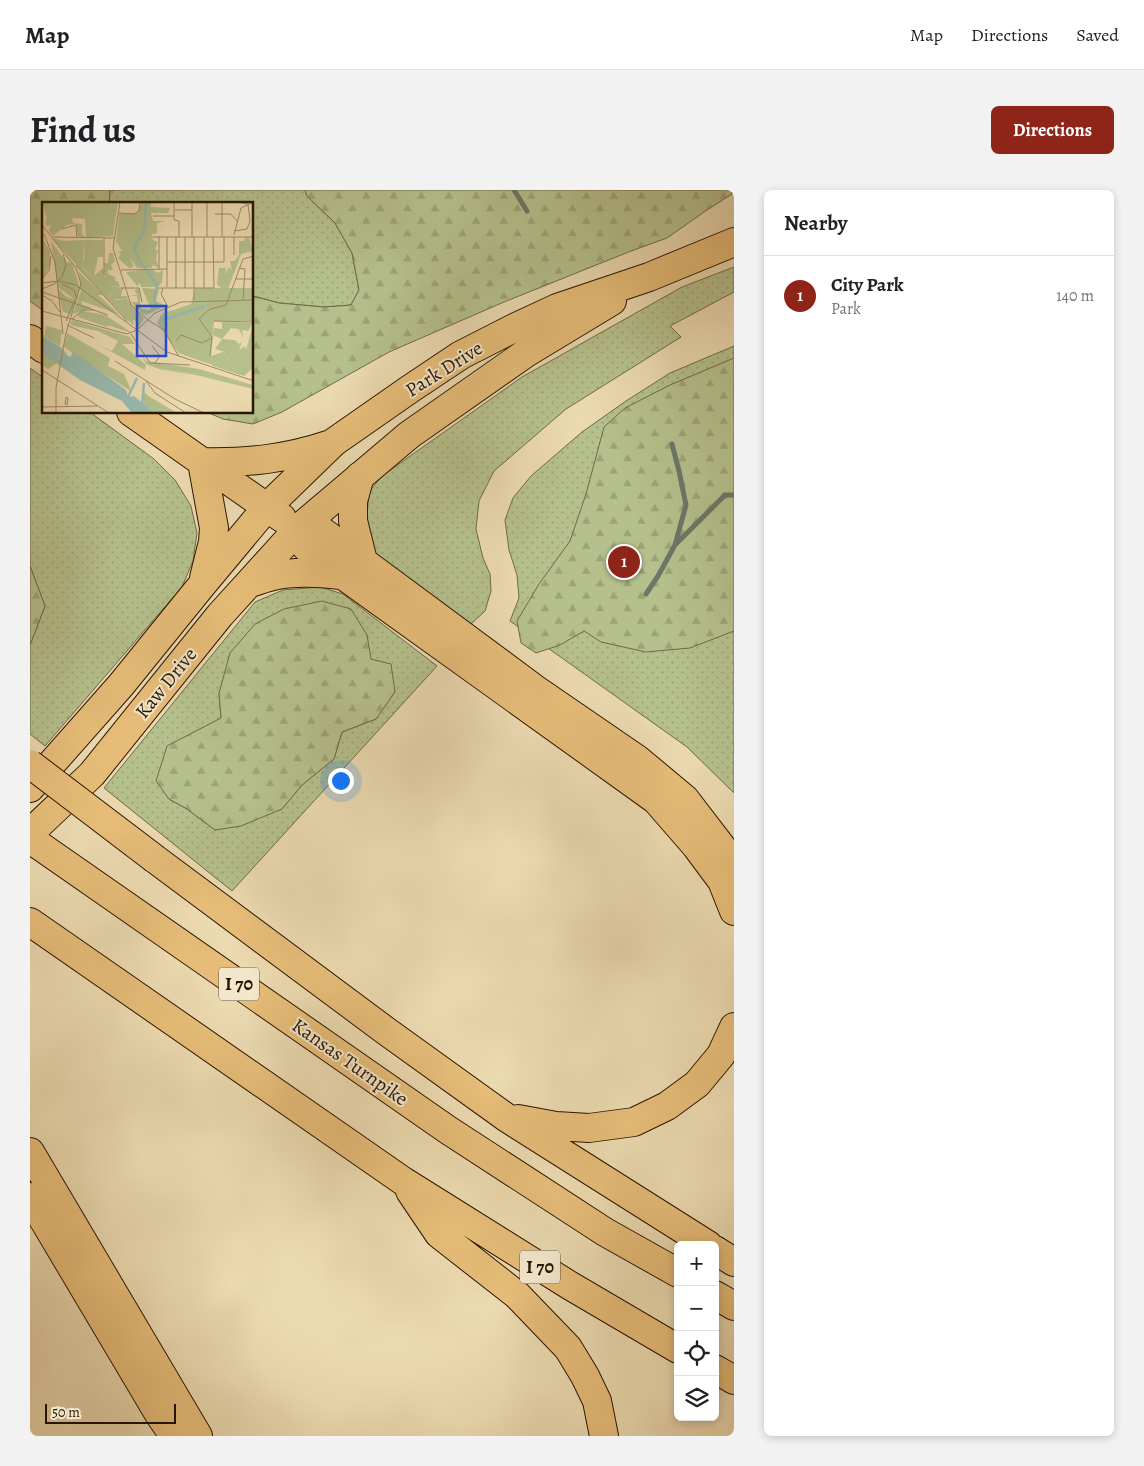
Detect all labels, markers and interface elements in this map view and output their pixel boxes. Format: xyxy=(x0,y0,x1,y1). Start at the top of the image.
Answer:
text: Map xyxy=(25,19,69,51)
text: Map xyxy=(910,23,943,47)
text: Directions xyxy=(971,23,1048,47)
text: Saved xyxy=(1076,23,1119,47)
text: Find us xyxy=(30,106,136,154)
button: Directions xyxy=(991,106,1114,154)
inset map xyxy=(42,202,254,414)
text: Nearby xyxy=(784,209,847,237)
text: City Park xyxy=(831,272,904,298)
text: 1 xyxy=(797,285,803,307)
text: 140 m xyxy=(1056,285,1094,307)
text: Park xyxy=(831,298,861,320)
street label: Park Drive xyxy=(400,335,488,403)
pin: 1 xyxy=(608,543,640,581)
street label: Kaw Drive xyxy=(129,642,203,724)
your location xyxy=(328,768,354,794)
road number: I 70 xyxy=(219,968,259,1001)
street label: Kansas Turnpike xyxy=(286,1012,414,1112)
map controls xyxy=(674,1241,719,1421)
button: + xyxy=(674,1241,719,1286)
road number: I 70 xyxy=(520,1250,560,1284)
button: − xyxy=(674,1286,719,1331)
button: locate xyxy=(674,1331,719,1376)
button: layers xyxy=(674,1376,719,1421)
scale bar xyxy=(45,1401,176,1424)
text: 50 m xyxy=(52,1403,80,1422)

